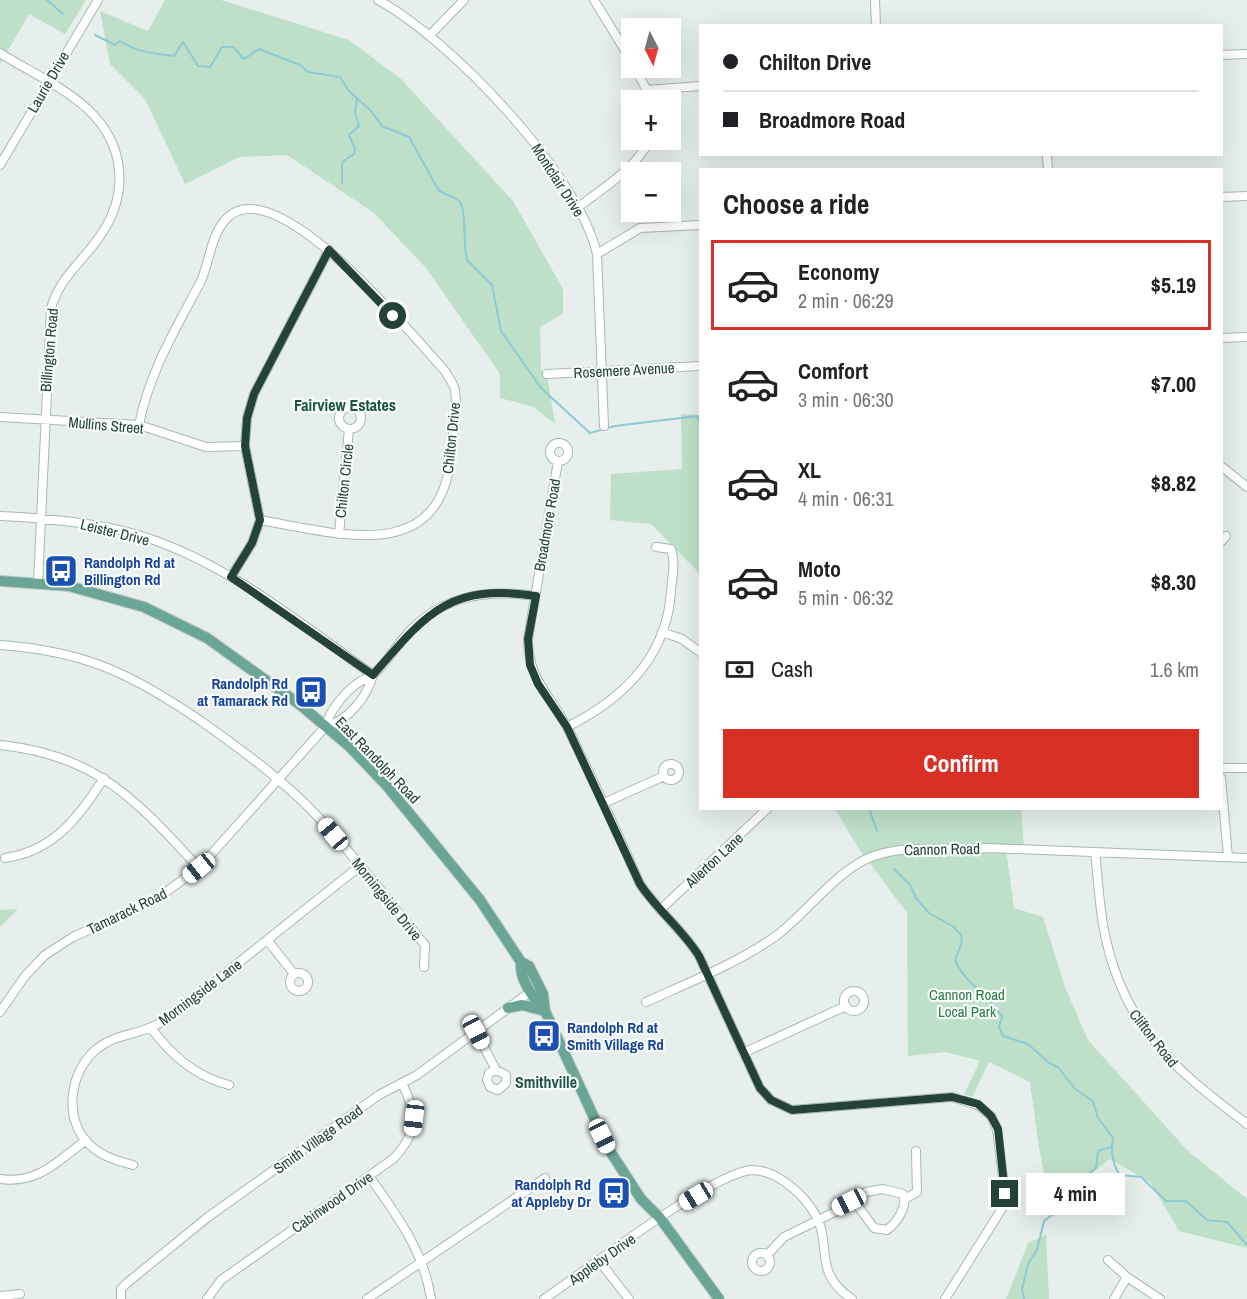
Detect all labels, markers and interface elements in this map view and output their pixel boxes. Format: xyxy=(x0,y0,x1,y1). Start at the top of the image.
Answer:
north arrow xyxy=(621,18,681,78)
map controls xyxy=(621,18,681,222)
street label: Laurie Drive xyxy=(22,47,74,117)
text: Chilton Drive xyxy=(759,47,871,77)
button: + xyxy=(621,90,681,150)
text: Broadmore Road xyxy=(759,105,905,135)
street label: Montclair Drive xyxy=(526,139,590,221)
button: − xyxy=(621,162,681,222)
text: Choose a ride xyxy=(723,186,869,222)
text: Economy xyxy=(798,257,879,287)
icon: car xyxy=(726,258,780,312)
text: $5.19 xyxy=(1151,270,1196,300)
text: 2 min · 06:29 xyxy=(798,287,894,314)
route start xyxy=(379,302,406,329)
street label: Billington Road xyxy=(35,307,63,393)
text: Comfort xyxy=(798,356,868,386)
street label: Rosemere Avenue xyxy=(573,357,675,383)
icon: car xyxy=(726,357,780,411)
text: $7.00 xyxy=(1151,369,1196,399)
text: 3 min · 06:30 xyxy=(798,386,894,413)
district label: Fairview Estates xyxy=(294,394,396,416)
street label: Chilton Drive xyxy=(437,401,465,475)
street label: Mullins Street xyxy=(68,411,145,439)
street label: Chilton Circle xyxy=(330,443,358,519)
text: XL xyxy=(798,455,821,485)
icon: car xyxy=(726,456,780,510)
text: $8.82 xyxy=(1151,468,1196,498)
street label: Broadmore Road xyxy=(529,477,565,573)
text: 4 min · 06:31 xyxy=(798,485,894,512)
street label: Leister Drive xyxy=(78,513,152,551)
place label: Randolph Rd at Billington Rd xyxy=(84,552,175,590)
bus stop icon: Randolph Rd at Billington Rd xyxy=(43,553,79,589)
text: Moto xyxy=(798,554,841,584)
icon: car xyxy=(726,555,780,609)
text: $8.30 xyxy=(1151,567,1196,597)
text: 5 min · 06:32 xyxy=(798,584,894,611)
icon: cash xyxy=(723,653,756,686)
text: Cash xyxy=(771,654,813,684)
text: 1.6 km xyxy=(1150,656,1199,683)
place label: Randolph Rd at Tamarack Rd xyxy=(197,673,288,711)
bus stop icon: Randolph Rd at Tamarack Rd xyxy=(293,674,329,710)
street label: East Randolph Road xyxy=(331,712,425,808)
button: Confirm xyxy=(723,729,1199,798)
car xyxy=(315,814,351,854)
street label: Allerton Lane xyxy=(680,827,748,893)
street label: Cannon Road xyxy=(904,838,980,860)
car xyxy=(179,850,219,886)
street label: Morningside Drive xyxy=(347,853,427,945)
street label: Tamarack Road xyxy=(84,883,170,939)
street label: Morningside Lane xyxy=(154,954,246,1030)
park label: Cannon Road Local Park xyxy=(929,984,1005,1022)
street label: Clifton Road xyxy=(1125,1005,1183,1071)
car xyxy=(460,1012,492,1052)
place label: Randolph Rd at Smith Village Rd xyxy=(567,1017,664,1055)
bus stop icon: Randolph Rd at Smith Village Rd xyxy=(526,1018,562,1054)
district label: Smithville xyxy=(515,1071,577,1093)
street label: Smith Village Road xyxy=(269,1099,367,1179)
car xyxy=(403,1099,425,1137)
car xyxy=(586,1116,618,1156)
street label: Cabinwood Drive xyxy=(287,1166,377,1238)
callout: 4 min xyxy=(1026,1173,1125,1215)
place label: Randolph Rd at Appleby Dr xyxy=(511,1174,591,1212)
bus stop icon: Randolph Rd at Appleby Dr xyxy=(596,1175,632,1211)
car xyxy=(676,1179,716,1213)
route end xyxy=(991,1180,1018,1207)
text: 4 min xyxy=(1054,1180,1097,1207)
car xyxy=(829,1186,869,1218)
street label: Appleby Drive xyxy=(564,1228,640,1290)

